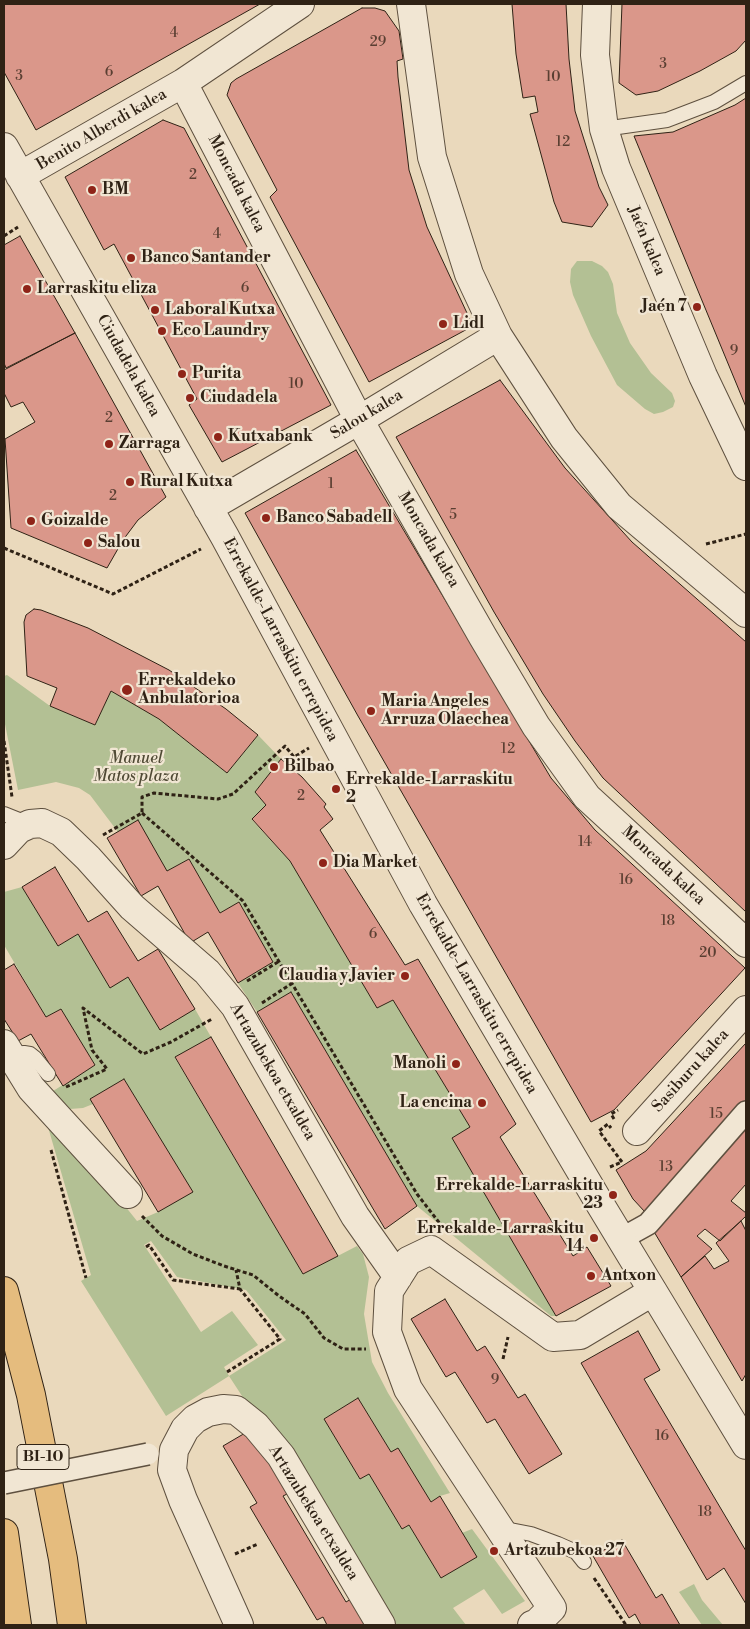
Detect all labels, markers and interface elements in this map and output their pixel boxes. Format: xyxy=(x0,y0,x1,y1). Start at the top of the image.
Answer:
house number: 4 xyxy=(170,26,178,42)
house number: 29 xyxy=(370,35,386,51)
house number: 3 xyxy=(659,57,667,73)
house number: 6 xyxy=(105,65,113,81)
house number: 3 xyxy=(15,69,23,85)
house number: 10 xyxy=(546,70,560,86)
street label: Benito Alberdi kalea xyxy=(34,85,170,175)
street label: Moncada kalea xyxy=(203,132,269,236)
house number: 12 xyxy=(556,135,570,151)
house number: 2 xyxy=(189,168,197,184)
place label: BM xyxy=(102,180,129,200)
marker: BM xyxy=(86,184,98,196)
street label: Jaén kalea xyxy=(623,203,669,279)
house number: 4 xyxy=(213,227,221,243)
place label: Banco Santander xyxy=(141,248,271,268)
marker: Banco Santander xyxy=(125,252,137,264)
place label: Larraskitu eliza xyxy=(37,279,157,299)
house number: 6 xyxy=(241,281,249,297)
marker: Larraskitu eliza xyxy=(21,283,33,295)
place label: Jaén 7 xyxy=(642,297,687,317)
place label: Laboral Kutxa xyxy=(165,300,275,320)
marker: Jaén 7 xyxy=(691,301,703,313)
marker: Laboral Kutxa xyxy=(149,304,161,316)
street label: Ciudadela kalea xyxy=(92,312,164,420)
place label: Lidl xyxy=(453,314,484,334)
marker: Lidl xyxy=(437,318,449,330)
place label: Eco Laundry xyxy=(172,321,269,341)
marker: Eco Laundry xyxy=(156,325,168,337)
house number: 9 xyxy=(730,344,738,360)
place label: Purita xyxy=(192,364,241,384)
marker: Purita xyxy=(176,368,188,380)
house number: 10 xyxy=(289,377,303,393)
street label: Salou kalea xyxy=(327,386,407,444)
place label: Ciudadela xyxy=(200,388,278,408)
marker: Ciudadela xyxy=(184,392,196,404)
house number: 2 xyxy=(105,411,113,427)
place label: Kutxabank xyxy=(228,427,313,447)
marker: Kutxabank xyxy=(212,431,224,443)
place label: Zarraga xyxy=(119,434,180,454)
marker: Zarraga xyxy=(103,438,115,450)
place label: Rural Kutxa xyxy=(140,472,233,492)
marker: Rural Kutxa xyxy=(124,476,136,488)
house number: 1 xyxy=(328,477,334,493)
house number: 2 xyxy=(109,489,117,505)
street label: Moncada kalea xyxy=(393,489,463,591)
place label: Banco Sabadell xyxy=(276,508,393,528)
house number: 5 xyxy=(449,508,457,524)
place label: Goizalde xyxy=(41,511,108,531)
marker: Banco Sabadell xyxy=(260,512,272,524)
marker: Goizalde xyxy=(25,515,37,527)
place label: Salou xyxy=(98,533,140,553)
street label: Errekalde-Larraskitu errepidea xyxy=(218,535,342,745)
marker: Salou xyxy=(82,537,94,549)
place label: Errekaldeko Anbulatorioa xyxy=(138,671,240,709)
marker: Errekaldeko Anbulatorioa xyxy=(120,683,134,697)
place label: Maria Angeles Arruza Olaechea xyxy=(381,692,509,730)
marker: Maria Angeles Arruza Olaechea xyxy=(365,705,377,717)
house number: 12 xyxy=(501,742,515,758)
park label: Manuel Matos plaza xyxy=(93,749,179,787)
place label: Bilbao xyxy=(284,757,335,777)
marker: Bilbao xyxy=(268,761,280,773)
place label: Errekalde-Larraskitu 2 xyxy=(346,770,513,808)
marker: Errekalde-Larraskitu 2 xyxy=(330,783,342,795)
house number: 2 xyxy=(297,789,305,805)
street label: Moncada kalea xyxy=(617,822,709,910)
house number: 14 xyxy=(578,835,592,851)
place label: Dia Market xyxy=(333,853,417,873)
marker: Dia Market xyxy=(317,857,329,869)
house number: 16 xyxy=(619,873,633,889)
street label: Errekalde-Larraskitu errepidea xyxy=(411,891,541,1097)
house number: 18 xyxy=(661,914,675,930)
house number: 6 xyxy=(369,927,377,943)
house number: 20 xyxy=(699,946,717,962)
place label: Claudia y Javier xyxy=(278,966,395,986)
marker: Claudia y Javier xyxy=(399,970,411,982)
street label: Artazubekoa etxaldea xyxy=(225,1000,319,1144)
street label: Sasiburu kalea xyxy=(649,1025,733,1117)
place label: Manoli xyxy=(393,1054,446,1074)
marker: Manoli xyxy=(450,1058,462,1070)
place label: La encina xyxy=(400,1093,472,1113)
marker: La encina xyxy=(476,1097,488,1109)
house number: 15 xyxy=(709,1107,723,1123)
house number: 13 xyxy=(659,1160,673,1176)
place label: Errekalde-Larraskitu 23 xyxy=(436,1176,603,1214)
marker: Errekalde-Larraskitu 23 xyxy=(607,1189,619,1201)
place label: Errekalde-Larraskitu 14 xyxy=(417,1219,584,1257)
marker: Errekalde-Larraskitu 14 xyxy=(588,1232,600,1244)
place label: Antxon xyxy=(601,1266,656,1286)
marker: Antxon xyxy=(585,1270,597,1282)
house number: 9 xyxy=(491,1373,499,1389)
house number: 16 xyxy=(655,1429,669,1445)
street label: Artazubekoa etxaldea xyxy=(264,1442,362,1584)
road number: BI-10 xyxy=(17,1444,69,1470)
house number: 18 xyxy=(698,1505,712,1521)
place label: Artazubekoa 27 xyxy=(504,1541,624,1561)
marker: Artazubekoa 27 xyxy=(488,1545,500,1557)

